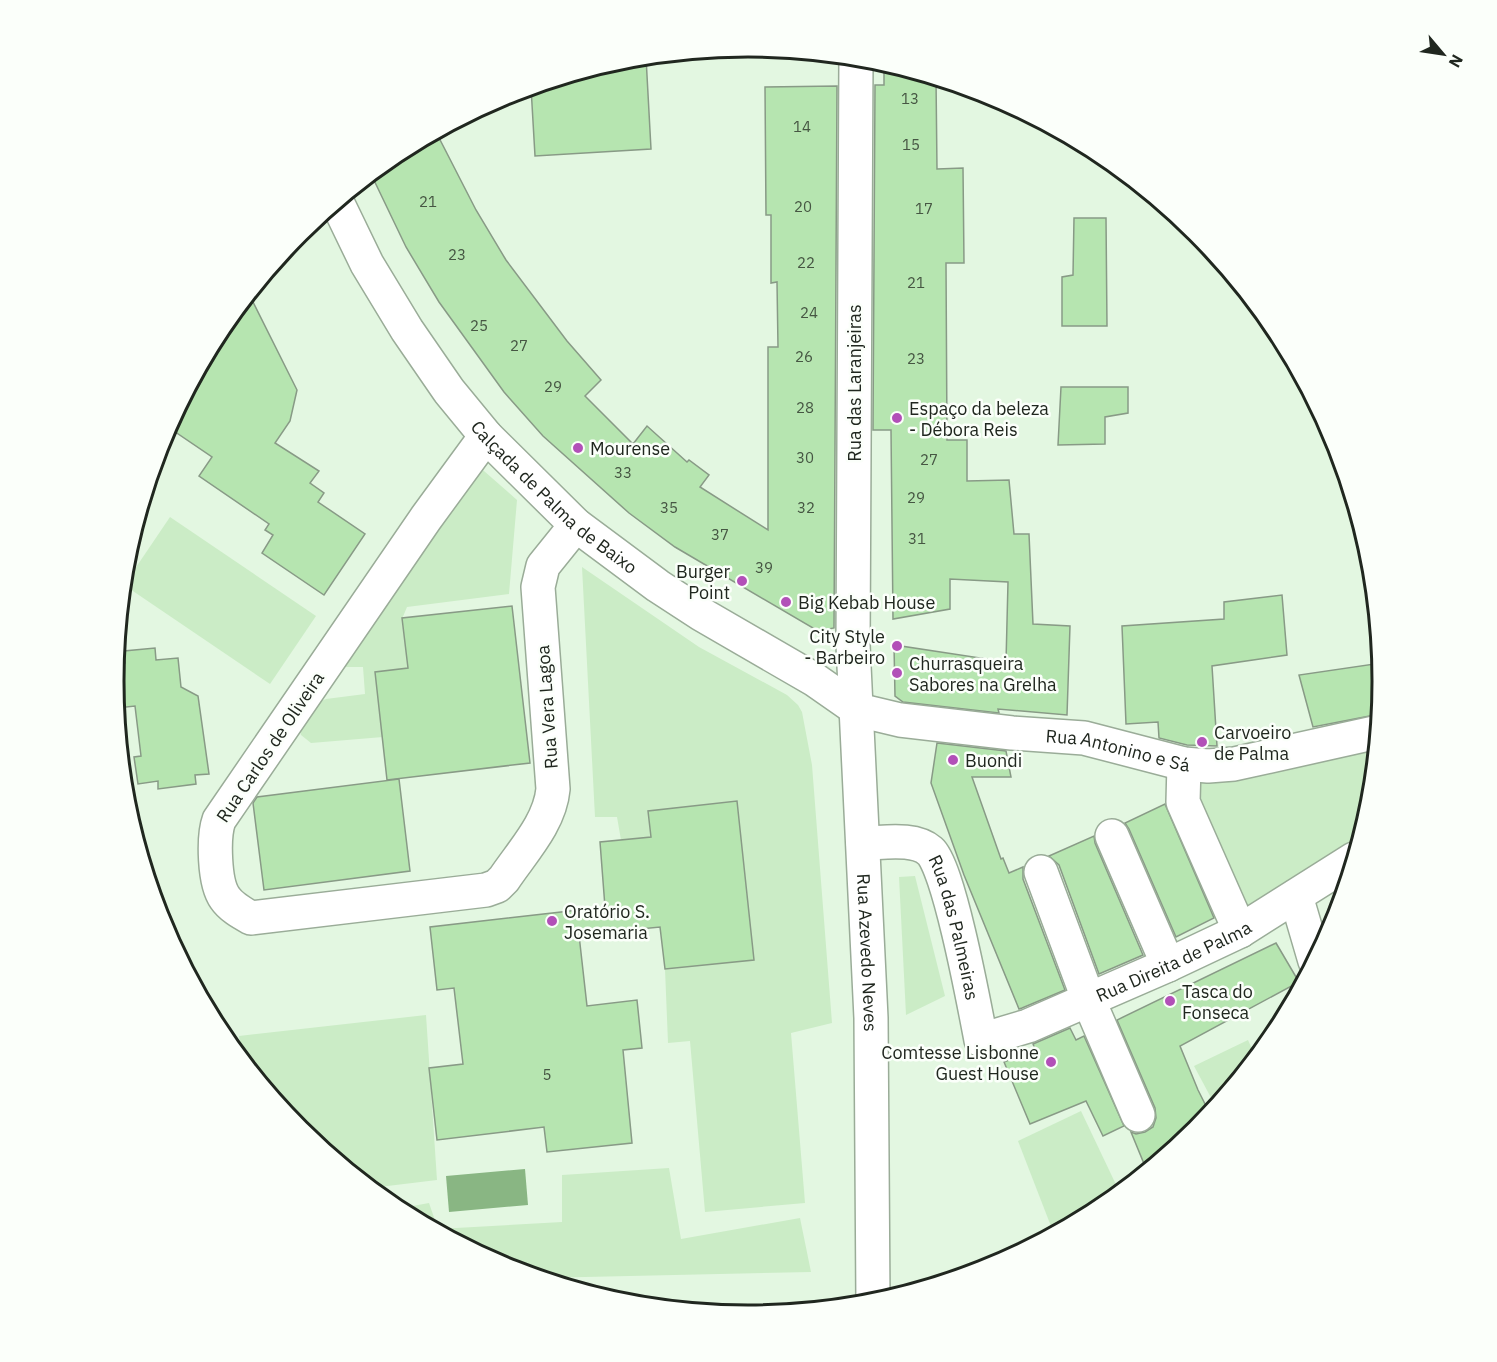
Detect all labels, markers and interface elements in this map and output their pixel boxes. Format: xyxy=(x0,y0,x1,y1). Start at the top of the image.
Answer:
north arrow xyxy=(1413,24,1473,84)
text: N xyxy=(1445,51,1468,71)
house number: 13 xyxy=(901,89,919,108)
house number: 14 xyxy=(793,117,811,136)
house number: 15 xyxy=(902,135,920,154)
house number: 21 xyxy=(419,192,437,211)
house number: 20 xyxy=(794,197,812,216)
house number: 17 xyxy=(915,199,933,218)
house number: 23 xyxy=(448,245,466,264)
house number: 22 xyxy=(797,253,815,272)
house number: 21 xyxy=(907,273,925,292)
house number: 24 xyxy=(800,303,818,322)
street label: Rua das Laranjeiras xyxy=(843,304,866,462)
house number: 25 xyxy=(470,316,488,335)
house number: 27 xyxy=(510,336,528,355)
house number: 26 xyxy=(795,347,813,366)
house number: 23 xyxy=(907,349,925,368)
house number: 29 xyxy=(544,377,562,396)
place label: Espaço da beleza - Débora Reis xyxy=(909,397,1049,441)
house number: 28 xyxy=(796,398,814,417)
marker: Espaço da beleza - Débora Reis xyxy=(890,411,904,425)
street label: Calçada de Palma de Baixo xyxy=(466,415,642,578)
place label: Mourense xyxy=(590,437,670,460)
marker: Mourense xyxy=(571,441,585,455)
house number: 30 xyxy=(796,448,814,467)
house number: 27 xyxy=(920,450,938,469)
house number: 33 xyxy=(614,463,632,482)
house number: 29 xyxy=(907,488,925,507)
house number: 35 xyxy=(660,498,678,517)
house number: 32 xyxy=(797,498,815,517)
house number: 37 xyxy=(711,525,729,544)
house number: 31 xyxy=(908,529,926,548)
house number: 39 xyxy=(755,558,773,577)
place label: Burger Point xyxy=(676,560,730,604)
marker: Burger Point xyxy=(735,574,749,588)
place label: Big Kebab House xyxy=(798,591,935,614)
marker: Big Kebab House xyxy=(779,595,793,609)
place label: City Style - Barbeiro xyxy=(804,625,885,669)
marker: City Style - Barbeiro xyxy=(890,639,904,653)
street label: Rua Vera Lagoa xyxy=(531,644,563,770)
place label: Churrasqueira Sabores na Grelha xyxy=(909,652,1057,696)
marker: Churrasqueira Sabores na Grelha xyxy=(890,666,904,680)
street label: Rua Carlos de Oliveira xyxy=(211,667,329,827)
place label: Carvoeiro de Palma xyxy=(1214,721,1291,765)
street label: Rua Antonino e Sá xyxy=(1045,724,1191,776)
marker: Carvoeiro de Palma xyxy=(1195,735,1209,749)
place label: Buondi xyxy=(965,749,1022,772)
marker: Buondi xyxy=(946,753,960,767)
street label: Rua das Palmeiras xyxy=(924,851,984,1002)
street label: Rua Azevedo Neves xyxy=(853,873,883,1032)
place label: Oratório S. Josemaria xyxy=(564,900,650,944)
marker: Oratório S. Josemaria xyxy=(545,914,559,928)
street label: Rua Direita de Palma xyxy=(1092,915,1256,1007)
place label: Tasca do Fonseca xyxy=(1182,980,1253,1024)
marker: Tasca do Fonseca xyxy=(1163,994,1177,1008)
place label: Comtesse Lisbonne Guest House xyxy=(881,1041,1039,1085)
marker: Comtesse Lisbonne Guest House xyxy=(1044,1055,1058,1069)
house number: 5 xyxy=(542,1065,552,1084)

